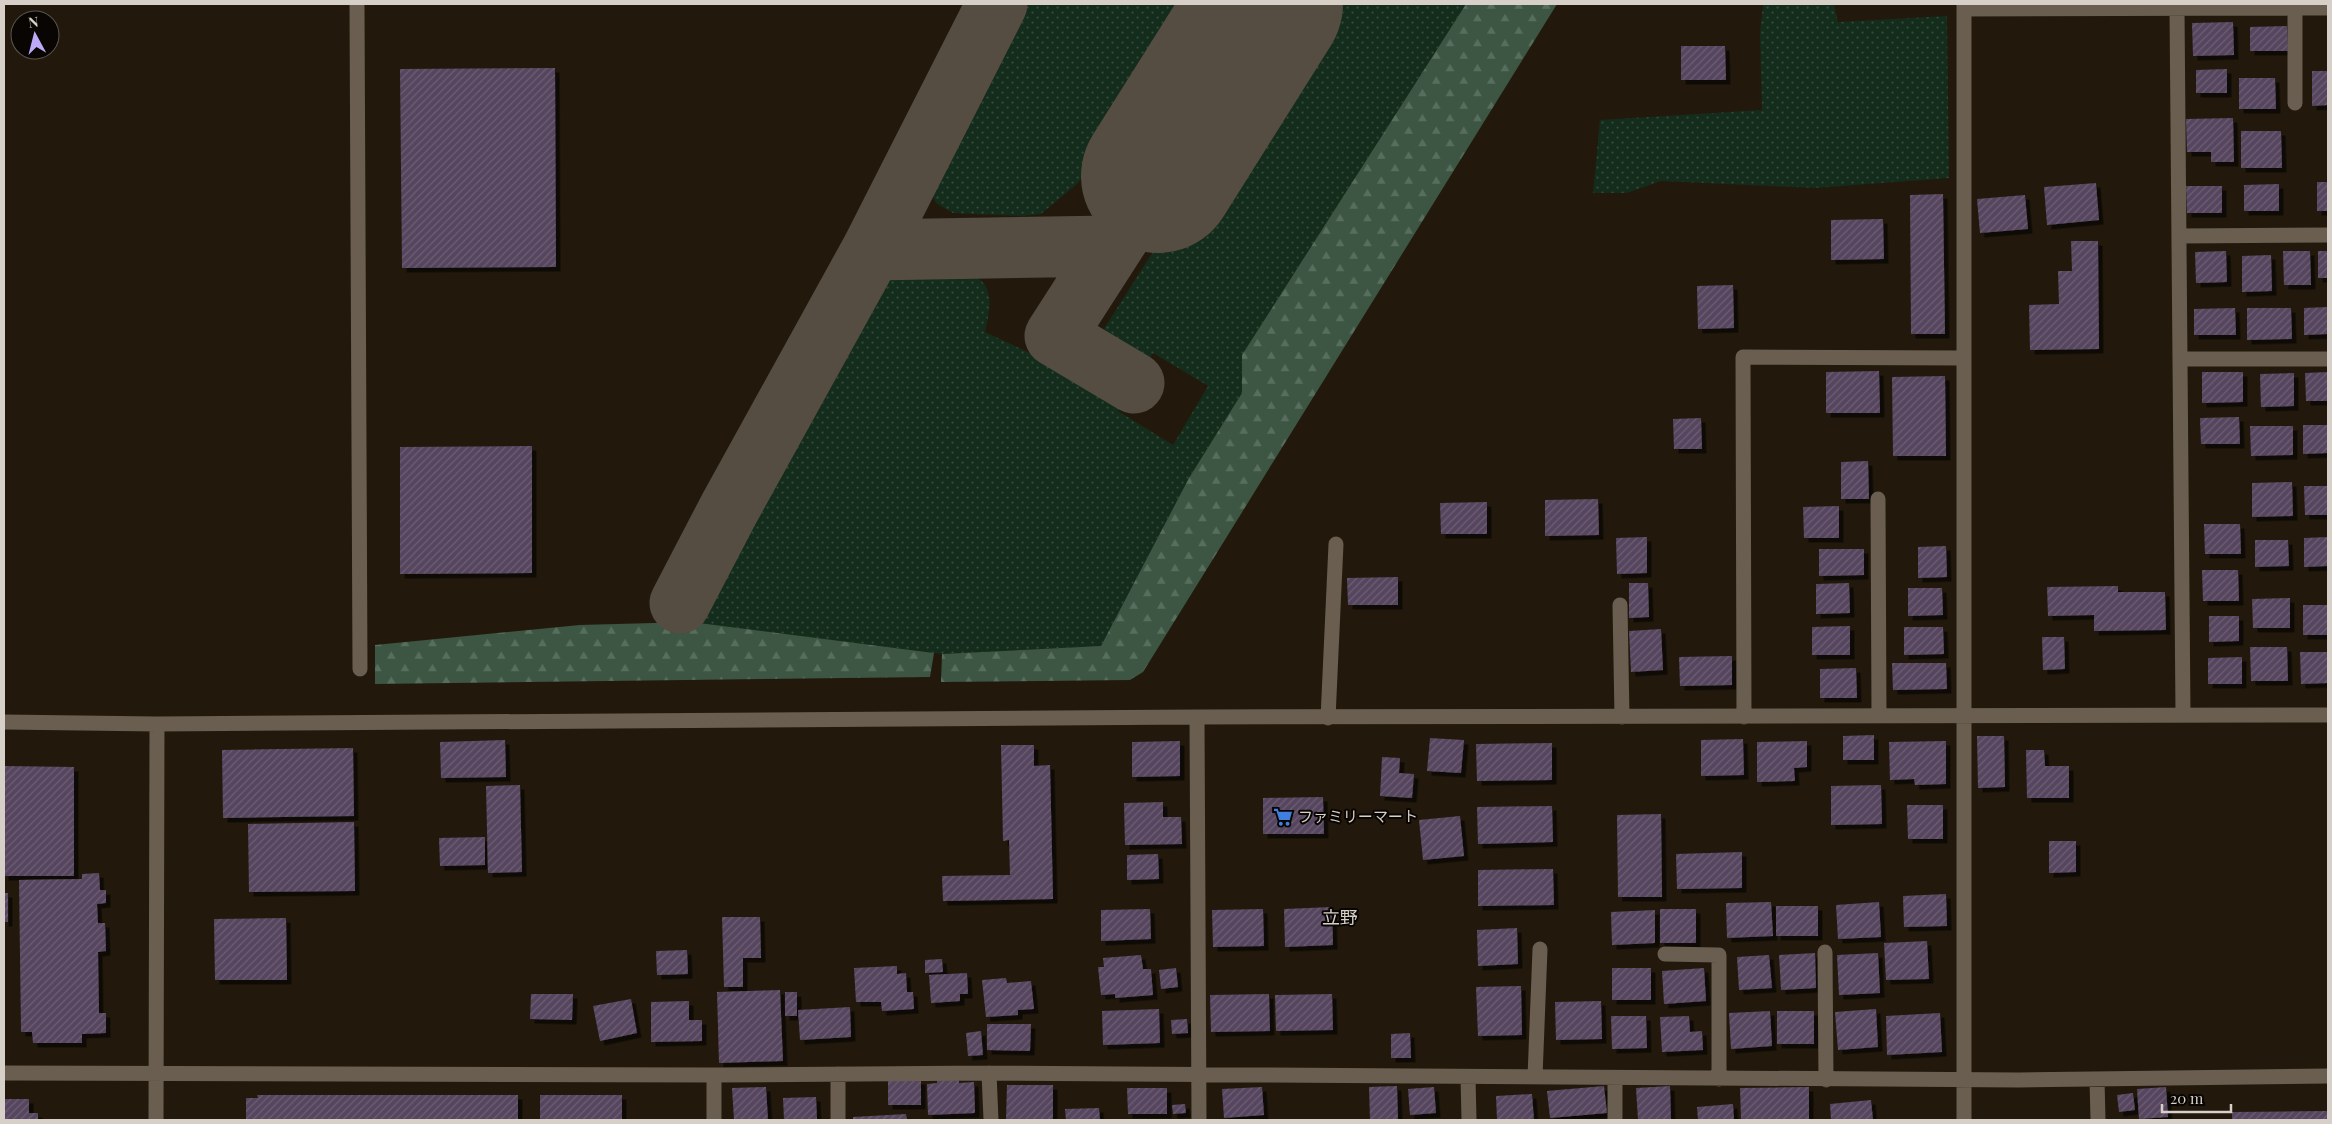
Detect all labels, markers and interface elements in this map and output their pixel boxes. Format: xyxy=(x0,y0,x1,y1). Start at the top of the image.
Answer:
north arrow xyxy=(10,10,60,60)
text: N xyxy=(27,12,40,32)
supermarket icon: ファミリーマート xyxy=(1272,806,1294,828)
place label: ファミリーマート xyxy=(1298,806,1418,826)
district label: 立野 xyxy=(1322,905,1358,929)
scale bar xyxy=(2162,1082,2231,1114)
text: 20 m xyxy=(2170,1088,2204,1108)

